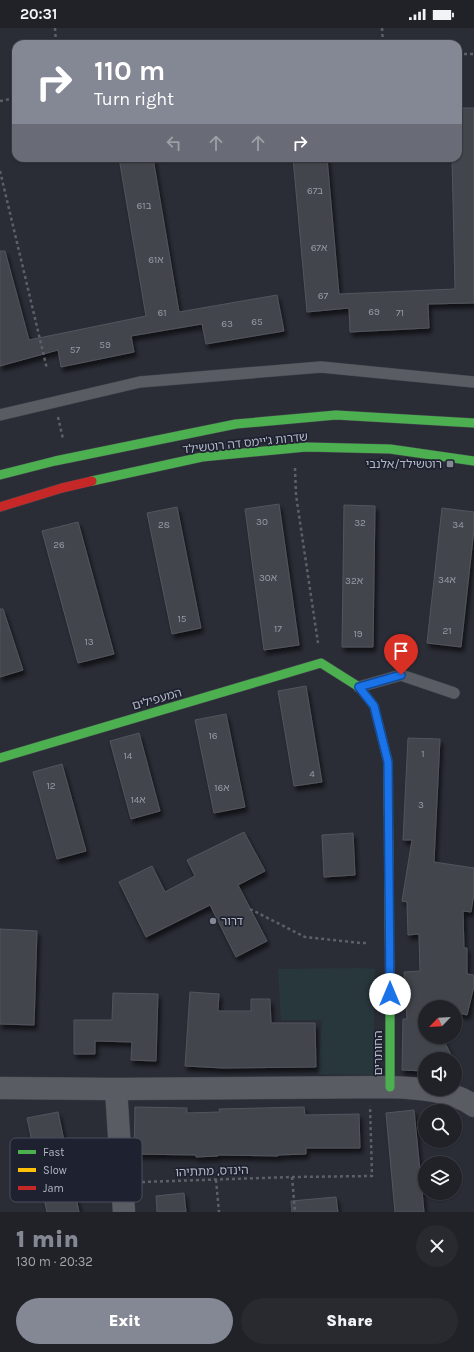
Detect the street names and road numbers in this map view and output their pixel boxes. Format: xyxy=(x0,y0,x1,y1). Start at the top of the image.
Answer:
street label: שדרות ג'יימס דה רוטשילד xyxy=(182,429,308,457)
street label: המעפילים xyxy=(131,685,183,713)
street label: החותרים xyxy=(371,1031,385,1075)
street label: הינדס, מתתיהו xyxy=(175,1163,249,1179)

